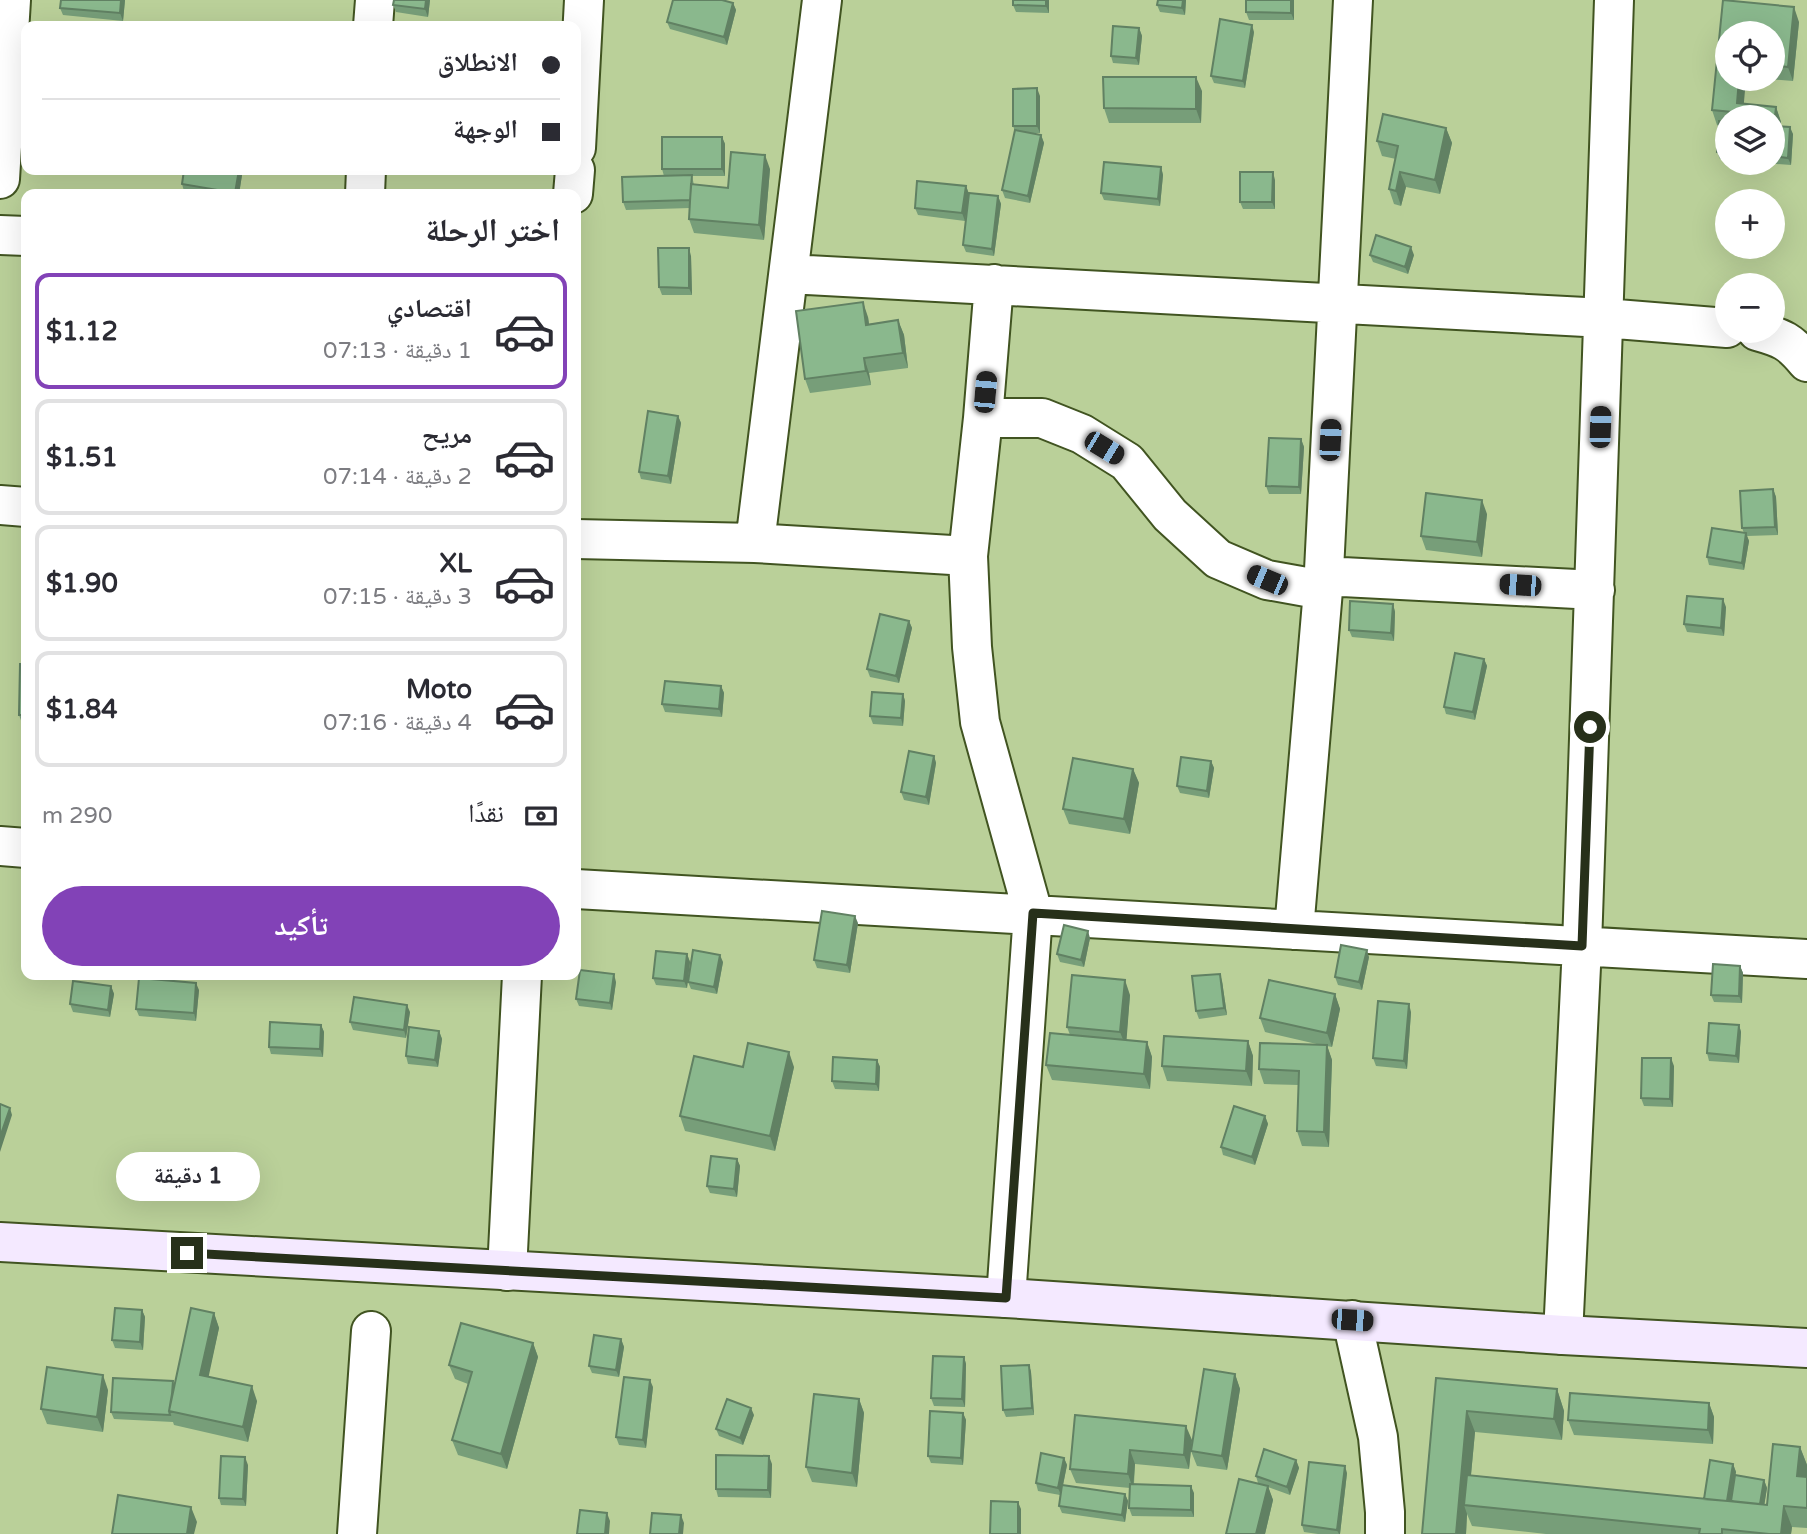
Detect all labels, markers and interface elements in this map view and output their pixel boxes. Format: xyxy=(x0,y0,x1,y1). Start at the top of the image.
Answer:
map controls xyxy=(1715,21,1785,343)
button: locate xyxy=(1715,21,1785,91)
text: الانطلاق xyxy=(438,47,518,78)
button: layers xyxy=(1715,105,1785,175)
text: الوجهة xyxy=(453,114,518,145)
button: + xyxy=(1715,189,1785,259)
text: اختر الرحلة xyxy=(425,212,560,250)
button: − xyxy=(1715,273,1785,343)
text: اقتصادي xyxy=(387,293,472,324)
icon: car xyxy=(493,300,556,363)
text: $1.12 xyxy=(46,316,118,347)
text: 1 دقيقة · 07:13 xyxy=(323,337,472,365)
car xyxy=(973,370,998,414)
car xyxy=(1589,406,1612,448)
car xyxy=(1319,418,1342,462)
text: مريح xyxy=(422,419,472,450)
icon: car xyxy=(493,426,556,489)
car xyxy=(1081,428,1128,468)
text: $1.51 xyxy=(46,442,118,473)
text: 2 دقيقة · 07:14 xyxy=(323,463,472,491)
text: XL xyxy=(440,548,472,579)
icon: car xyxy=(493,552,556,615)
car xyxy=(1244,562,1291,598)
text: $1.90 xyxy=(46,568,118,599)
car xyxy=(1499,573,1542,597)
text: 3 دقيقة · 07:15 xyxy=(323,583,472,611)
text: Moto xyxy=(406,674,472,705)
icon: car xyxy=(493,678,556,741)
text: $1.84 xyxy=(46,694,118,725)
text: 4 دقيقة · 07:16 xyxy=(323,709,472,737)
route start xyxy=(1574,711,1606,743)
icon: cash xyxy=(522,797,560,835)
text: نقدًا xyxy=(468,798,504,829)
text: 290 m xyxy=(42,802,112,830)
button: تأكيد xyxy=(42,886,560,966)
callout: 1 دقيقة xyxy=(115,1152,259,1200)
text: 1 دقيقة xyxy=(154,1162,222,1190)
route end xyxy=(171,1237,203,1269)
car xyxy=(1331,1308,1374,1332)

